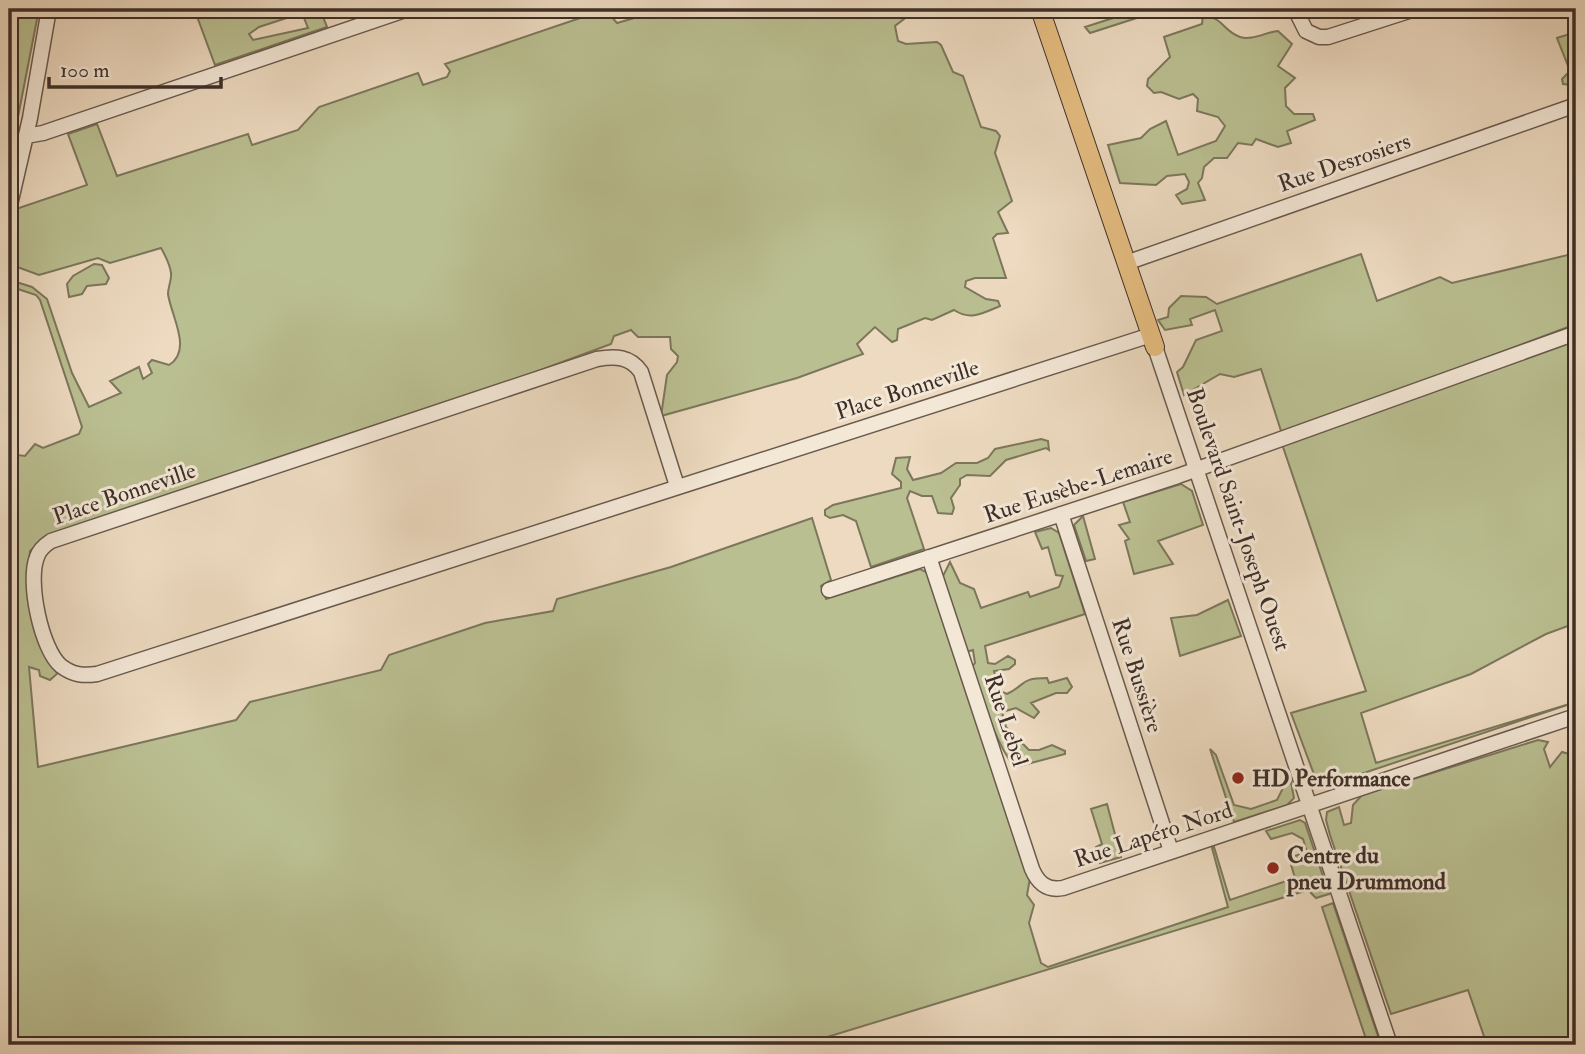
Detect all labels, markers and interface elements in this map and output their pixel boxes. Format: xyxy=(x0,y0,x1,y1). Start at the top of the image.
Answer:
scale bar xyxy=(49,46,220,90)
text: 100 m xyxy=(60,57,110,84)
street label: Rue Desrosiers xyxy=(1274,126,1414,199)
street label: Place Bonneville xyxy=(832,352,983,426)
street label: Boulevard Saint-Joseph Ouest xyxy=(1179,384,1297,655)
street label: Rue Eusèbe-Lemaire xyxy=(980,441,1177,530)
street label: Place Bonneville xyxy=(49,455,200,531)
street label: Rue Bussière xyxy=(1105,614,1170,737)
street label: Rue Lebel xyxy=(978,670,1035,770)
place label: HD Performance xyxy=(1252,764,1411,793)
marker: HD Performance xyxy=(1230,770,1246,786)
street label: Rue Lapéro Nord xyxy=(1070,795,1237,875)
place label: Centre du pneu Drummond xyxy=(1286,841,1447,897)
marker: Centre du pneu Drummond xyxy=(1265,860,1281,876)

